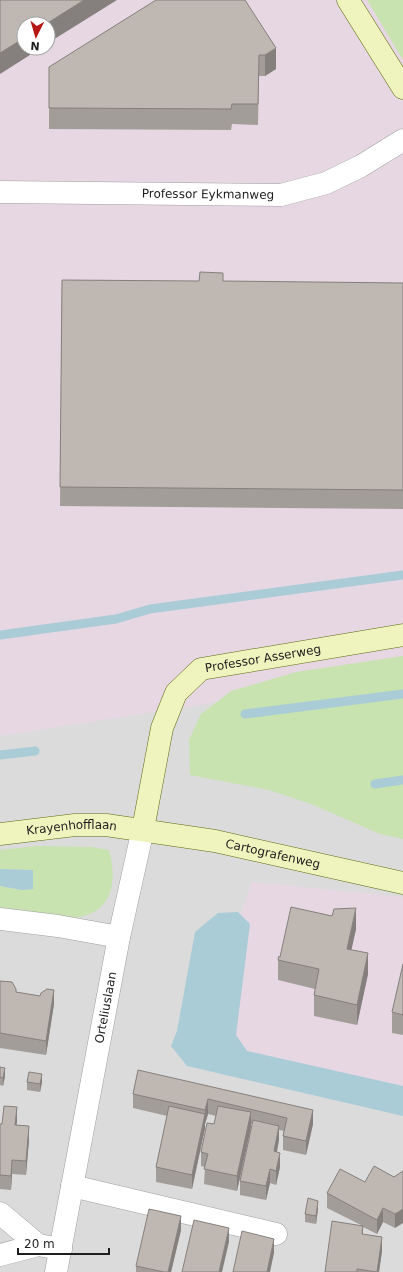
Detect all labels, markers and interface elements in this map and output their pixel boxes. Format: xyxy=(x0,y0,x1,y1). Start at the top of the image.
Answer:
north arrow xyxy=(16,16,56,56)
text: N xyxy=(30,39,40,52)
street label: Professor Eykmanweg xyxy=(142,187,274,202)
street label: Professor Asserweg xyxy=(204,642,322,675)
street label: Krayenhofflaan xyxy=(25,818,118,838)
street label: Cartografenweg xyxy=(224,837,322,871)
street label: Orteliuslaan xyxy=(92,971,119,1045)
scale bar xyxy=(18,1230,109,1256)
text: 20 m xyxy=(24,1237,55,1251)

